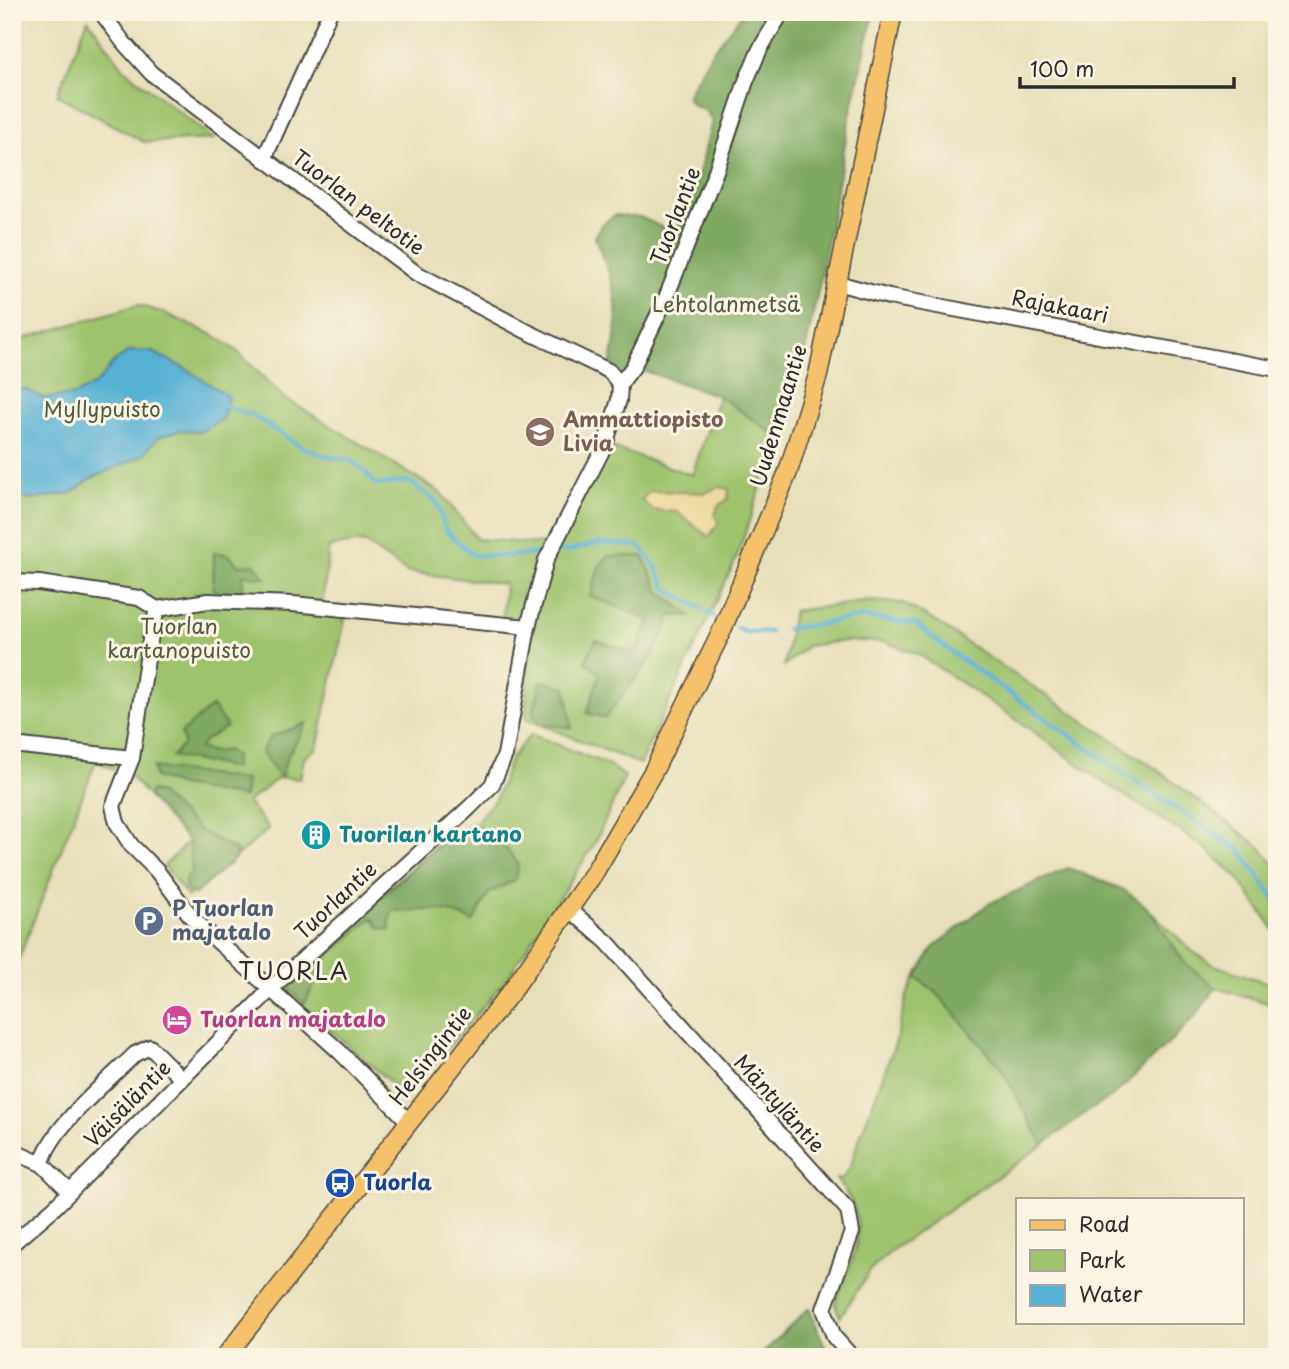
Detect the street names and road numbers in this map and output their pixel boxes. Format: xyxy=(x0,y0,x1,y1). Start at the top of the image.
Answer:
street label: Tuorlan peltotie xyxy=(286,141,432,262)
street label: Tuorlantie xyxy=(641,162,707,269)
street label: Rajakaari xyxy=(1009,280,1112,330)
street label: Uudenmaantie xyxy=(740,341,814,490)
street label: Tuorlantie xyxy=(286,853,383,946)
street label: Helsingintie xyxy=(380,998,478,1111)
street label: Mäntyläntie xyxy=(727,1046,834,1159)
street label: Väisäläntie xyxy=(76,1052,177,1153)

